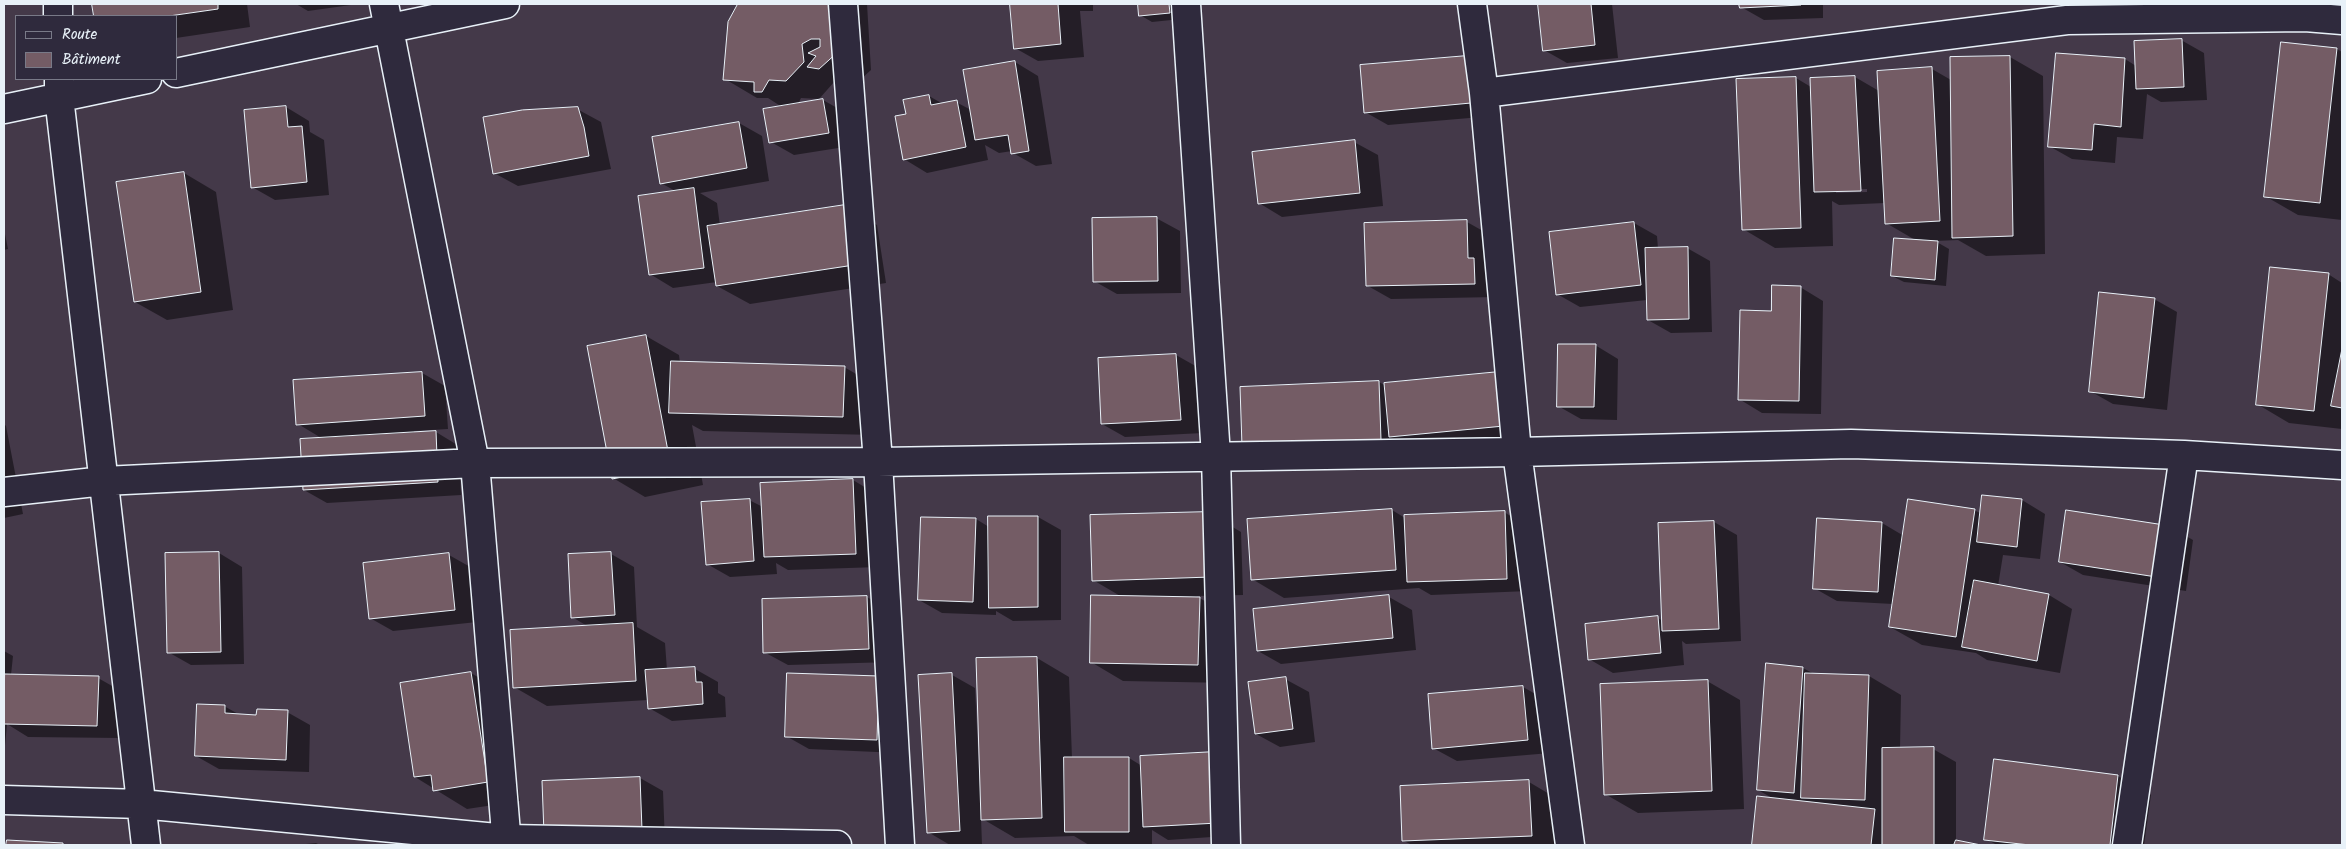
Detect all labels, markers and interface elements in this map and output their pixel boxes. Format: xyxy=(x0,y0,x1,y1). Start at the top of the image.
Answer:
legend xyxy=(15,15,178,80)
text: Route xyxy=(62,23,97,47)
text: Bâtiment xyxy=(62,48,121,72)

